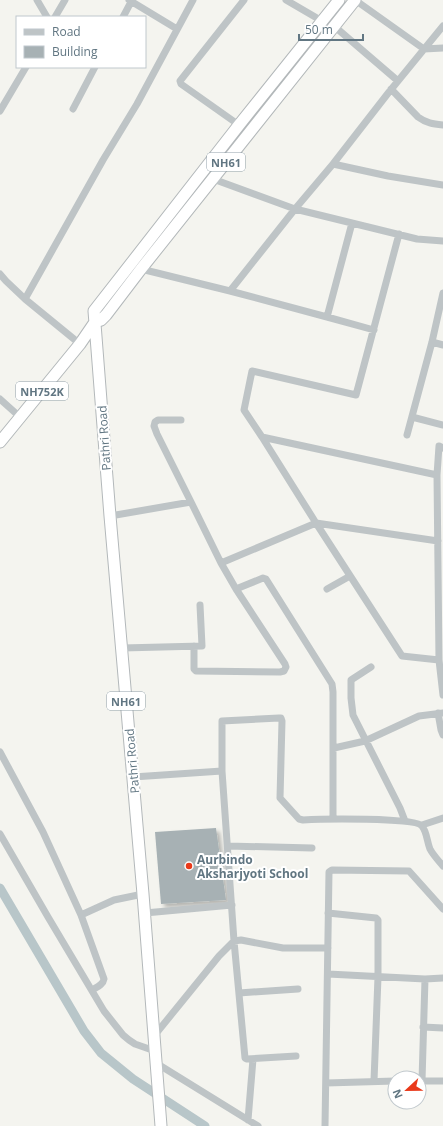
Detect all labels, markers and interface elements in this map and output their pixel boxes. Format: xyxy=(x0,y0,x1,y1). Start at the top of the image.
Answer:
legend xyxy=(16,16,146,68)
scale bar xyxy=(299,16,363,42)
text: 50 m xyxy=(305,21,333,38)
text: Road xyxy=(52,23,81,40)
text: Building xyxy=(52,43,98,60)
road number: NH61 xyxy=(207,153,245,171)
road number: NH752K xyxy=(16,382,68,400)
street label: Pathri Road xyxy=(93,405,115,471)
road number: NH61 xyxy=(107,692,145,710)
street label: Pathri Road xyxy=(121,728,143,794)
place label: Aurbindo Aksharjyoti School xyxy=(197,851,308,882)
marker: Aurbindo Aksharjyoti School xyxy=(184,861,194,871)
north arrow xyxy=(387,1070,427,1110)
text: N xyxy=(389,1087,406,1101)

